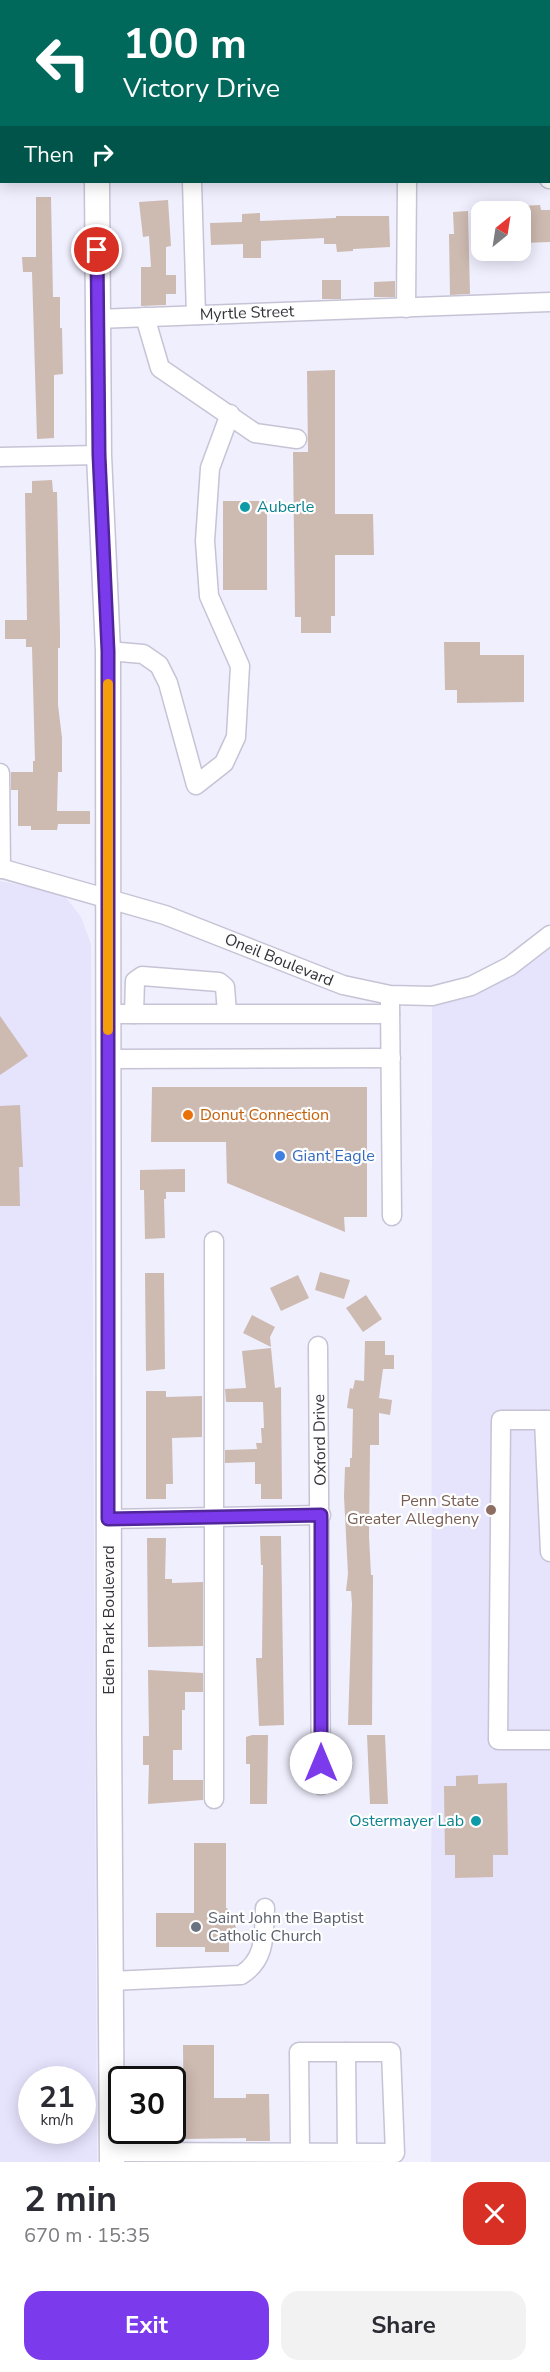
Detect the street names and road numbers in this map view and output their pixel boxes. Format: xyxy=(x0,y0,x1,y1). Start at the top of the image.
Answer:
street label: Myrtle Street xyxy=(199,300,295,326)
street label: Oneil Boulevard xyxy=(221,928,337,992)
street label: Oxford Drive xyxy=(308,1394,332,1486)
street label: Eden Park Boulevard xyxy=(98,1545,120,1695)

